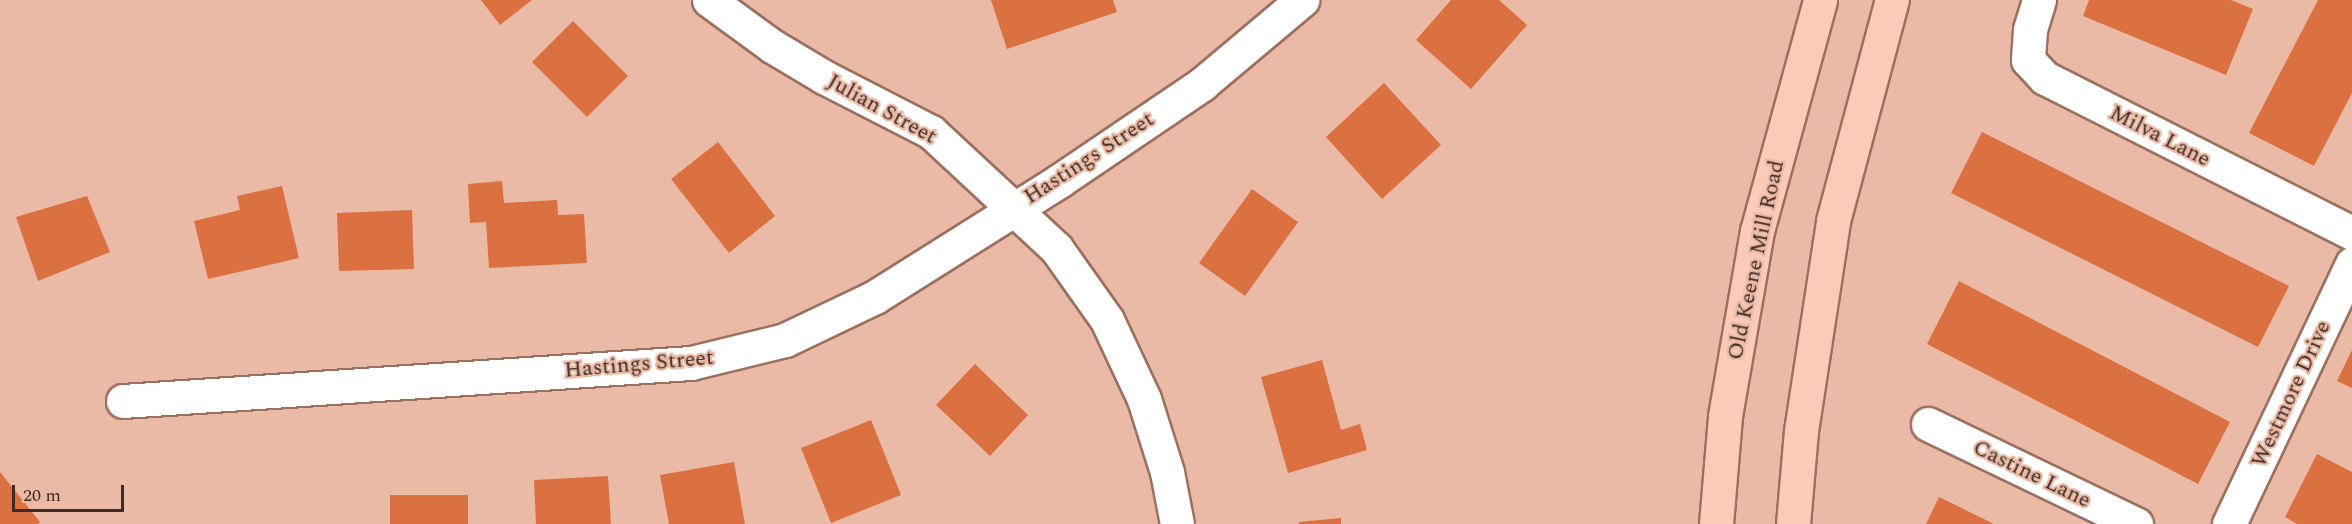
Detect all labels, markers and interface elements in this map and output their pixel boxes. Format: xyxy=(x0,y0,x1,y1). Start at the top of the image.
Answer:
street label: Julian Street xyxy=(823,68,941,150)
street label: Milva Lane xyxy=(2105,99,2215,173)
street label: Hastings Street xyxy=(1019,106,1159,210)
street label: Old Keene Mill Road xyxy=(1722,158,1790,362)
street label: Westmore Drive xyxy=(2246,317,2336,471)
street label: Hastings Street xyxy=(563,344,715,384)
street label: Castine Lane xyxy=(1969,434,2095,514)
scale bar xyxy=(15,473,128,511)
text: 20 m xyxy=(23,482,61,509)

